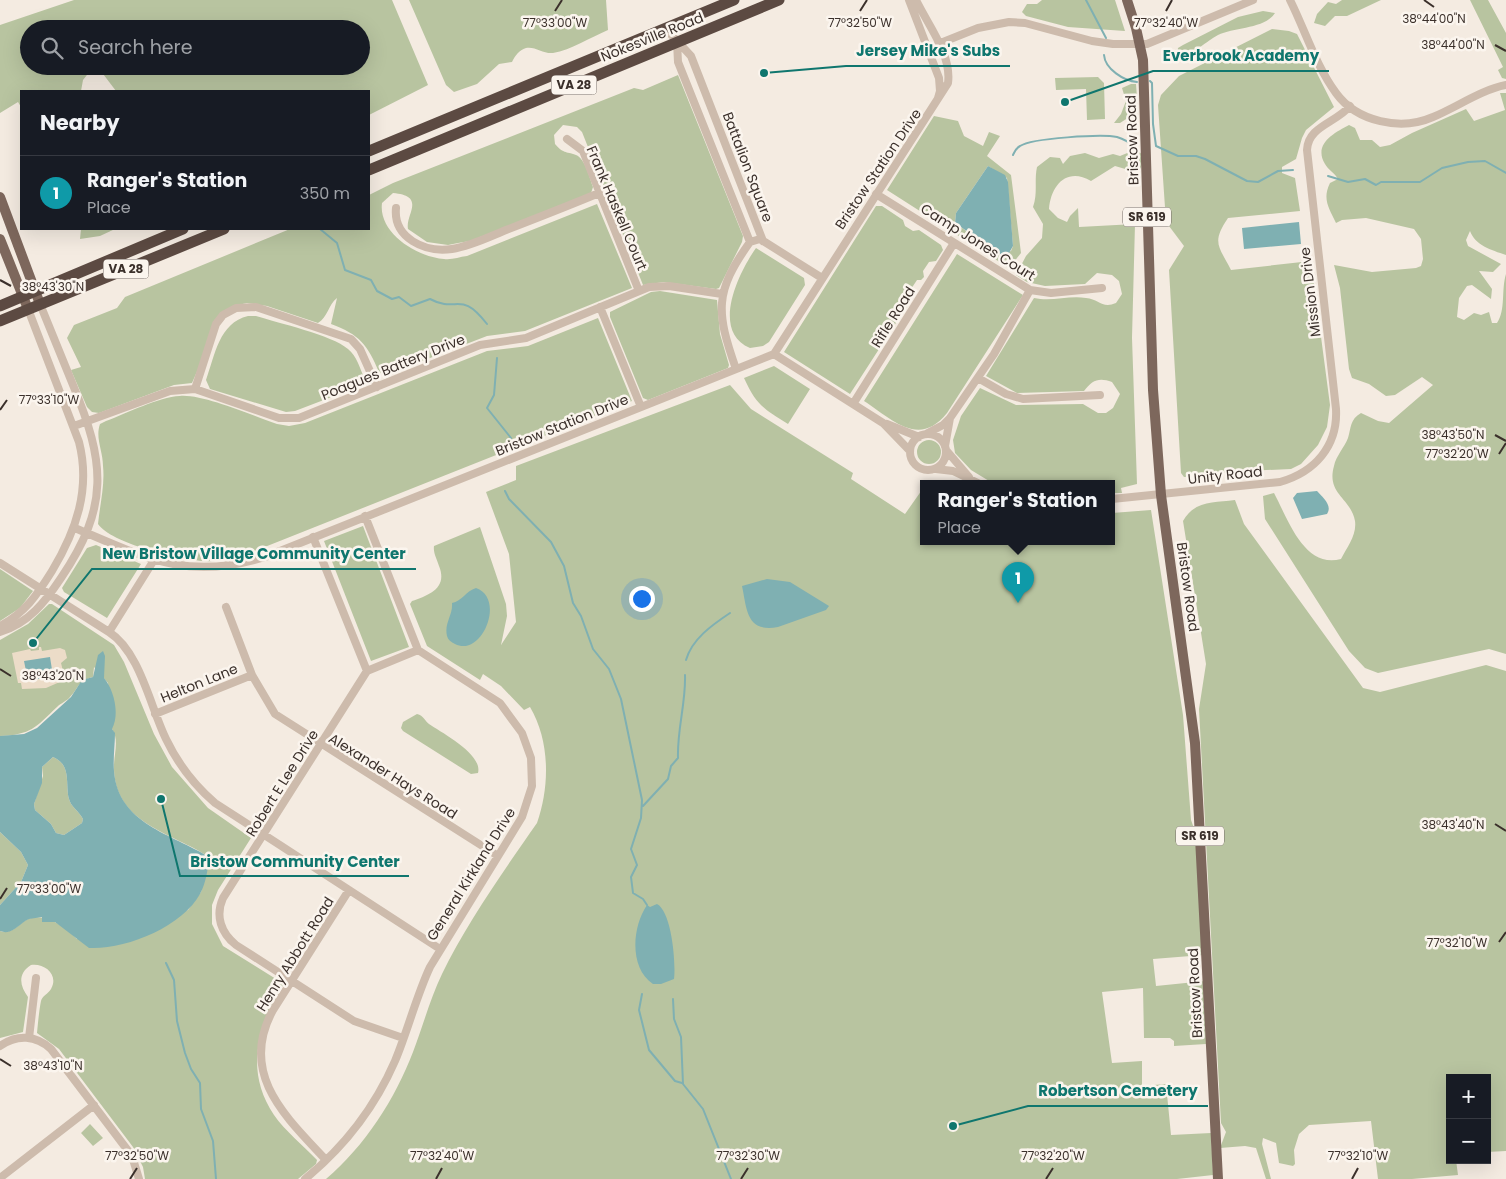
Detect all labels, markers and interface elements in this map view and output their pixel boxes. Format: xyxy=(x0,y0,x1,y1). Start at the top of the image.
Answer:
street label: Nokesville Road xyxy=(598,7,706,67)
text: 38°44'00"N xyxy=(1402,10,1466,27)
text: 77°33'00"W xyxy=(523,14,587,31)
text: 77°32'50"W xyxy=(828,14,892,31)
text: 77°32'40"W xyxy=(1134,14,1198,31)
search box xyxy=(20,20,370,75)
icon: search xyxy=(38,34,66,62)
text: Search here xyxy=(78,34,192,61)
callout: Jersey Mike's Subs xyxy=(846,36,1010,66)
text: 38°44'00"N xyxy=(1421,36,1485,53)
text: Jersey Mike's Subs xyxy=(856,40,1000,61)
callout: Everbrook Academy xyxy=(1153,41,1329,71)
text: Everbrook Academy xyxy=(1163,45,1320,66)
road number: VA 28 xyxy=(552,76,596,94)
street label: Bristow Road xyxy=(1120,95,1144,185)
street label: Bristow Station Drive xyxy=(830,104,926,233)
text: Nearby xyxy=(40,108,120,137)
street label: Battalion Square xyxy=(718,109,778,225)
street label: Frank Haskell Court xyxy=(582,143,652,273)
text: Ranger's Station xyxy=(87,167,247,194)
text: 1 xyxy=(53,182,59,205)
text: 350 m xyxy=(300,182,350,205)
text: Place xyxy=(87,196,131,219)
street label: Camp Jones Court xyxy=(917,199,1039,285)
road number: SR 619 xyxy=(1123,208,1171,226)
street label: Mission Drive xyxy=(1295,246,1325,338)
road number: VA 28 xyxy=(104,260,148,278)
text: 38°43'30"N xyxy=(22,278,84,295)
street label: Rifle Road xyxy=(866,283,920,351)
street label: Poagues Battery Drive xyxy=(318,329,468,405)
street label: Bristow Station Drive xyxy=(492,389,632,461)
text: 77°33'10"W xyxy=(19,391,80,408)
text: 38°43'50"N xyxy=(1421,426,1485,443)
text: 77°32'20"W xyxy=(1425,445,1489,462)
street label: Unity Road xyxy=(1187,461,1263,489)
popup xyxy=(920,480,1115,545)
text: Ranger's Station xyxy=(937,487,1098,514)
text: Place xyxy=(937,516,981,539)
callout: New Bristow Village Community Center xyxy=(92,539,416,569)
street label: Bristow Road xyxy=(1172,541,1204,633)
text: New Bristow Village Community Center xyxy=(102,543,406,564)
pin: 1 xyxy=(1002,562,1034,603)
your location xyxy=(629,586,655,612)
street label: Helton Lane xyxy=(157,658,241,708)
text: 38°43'20"N xyxy=(22,667,84,684)
street label: Robert E Lee Drive xyxy=(241,725,323,840)
street label: Alexander Hays Road xyxy=(325,728,461,824)
street label: General Kirkland Drive xyxy=(422,803,520,944)
text: 38°43'40"N xyxy=(1421,816,1485,833)
road number: SR 619 xyxy=(1176,826,1224,846)
callout: Bristow Community Center xyxy=(180,846,409,876)
text: Bristow Community Center xyxy=(190,851,400,872)
text: 77°33'00"W xyxy=(17,880,81,897)
street label: Henry Abbott Road xyxy=(252,893,338,1015)
text: 77°32'10"W xyxy=(1427,934,1488,951)
street label: Bristow Road xyxy=(1183,947,1207,1039)
text: 38°43'10"N xyxy=(23,1057,83,1074)
map controls xyxy=(1446,1074,1491,1164)
button: + xyxy=(1446,1074,1491,1119)
callout: Robertson Cemetery xyxy=(1028,1076,1208,1106)
text: Robertson Cemetery xyxy=(1038,1080,1198,1101)
button: − xyxy=(1446,1119,1491,1164)
text: 77°32'50"W xyxy=(105,1147,169,1164)
text: 77°32'40"W xyxy=(410,1147,474,1164)
text: 77°32'30"W xyxy=(716,1147,780,1164)
text: 77°32'20"W xyxy=(1021,1147,1085,1164)
text: 77°32'10"W xyxy=(1328,1147,1389,1164)

